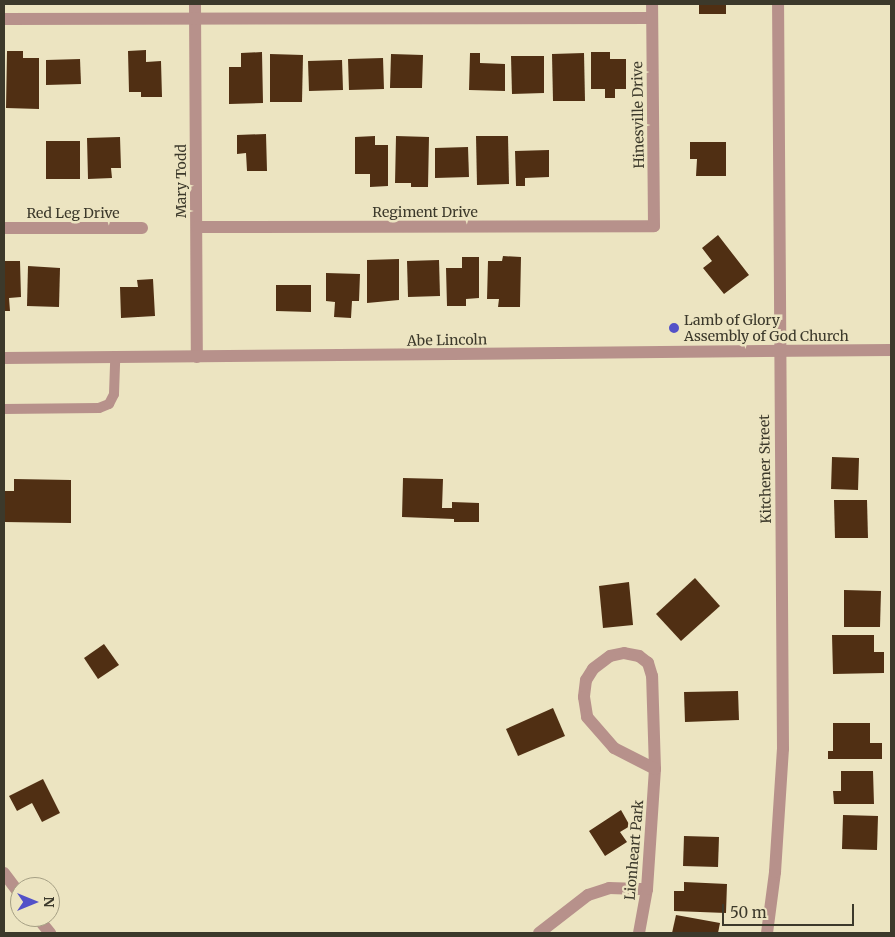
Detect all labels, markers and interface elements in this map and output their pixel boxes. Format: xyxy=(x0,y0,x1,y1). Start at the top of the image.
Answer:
street label: Hinesville Drive xyxy=(629,61,647,169)
street label: Mary Todd xyxy=(173,144,189,218)
street label: Regiment Drive xyxy=(372,204,478,220)
street label: Red Leg Drive xyxy=(26,205,120,221)
place label: Lamb of Glory Assembly of God Church xyxy=(684,312,849,344)
marker: Lamb of Glory Assembly of God Church xyxy=(668,322,680,334)
street label: Abe Lincoln xyxy=(407,331,487,349)
street label: Kitchener Street xyxy=(756,414,774,524)
street label: Lionheart Park xyxy=(621,799,647,901)
north arrow xyxy=(10,877,60,927)
scale bar xyxy=(725,894,858,926)
text: N xyxy=(40,896,58,908)
text: 50 m xyxy=(730,903,767,922)

